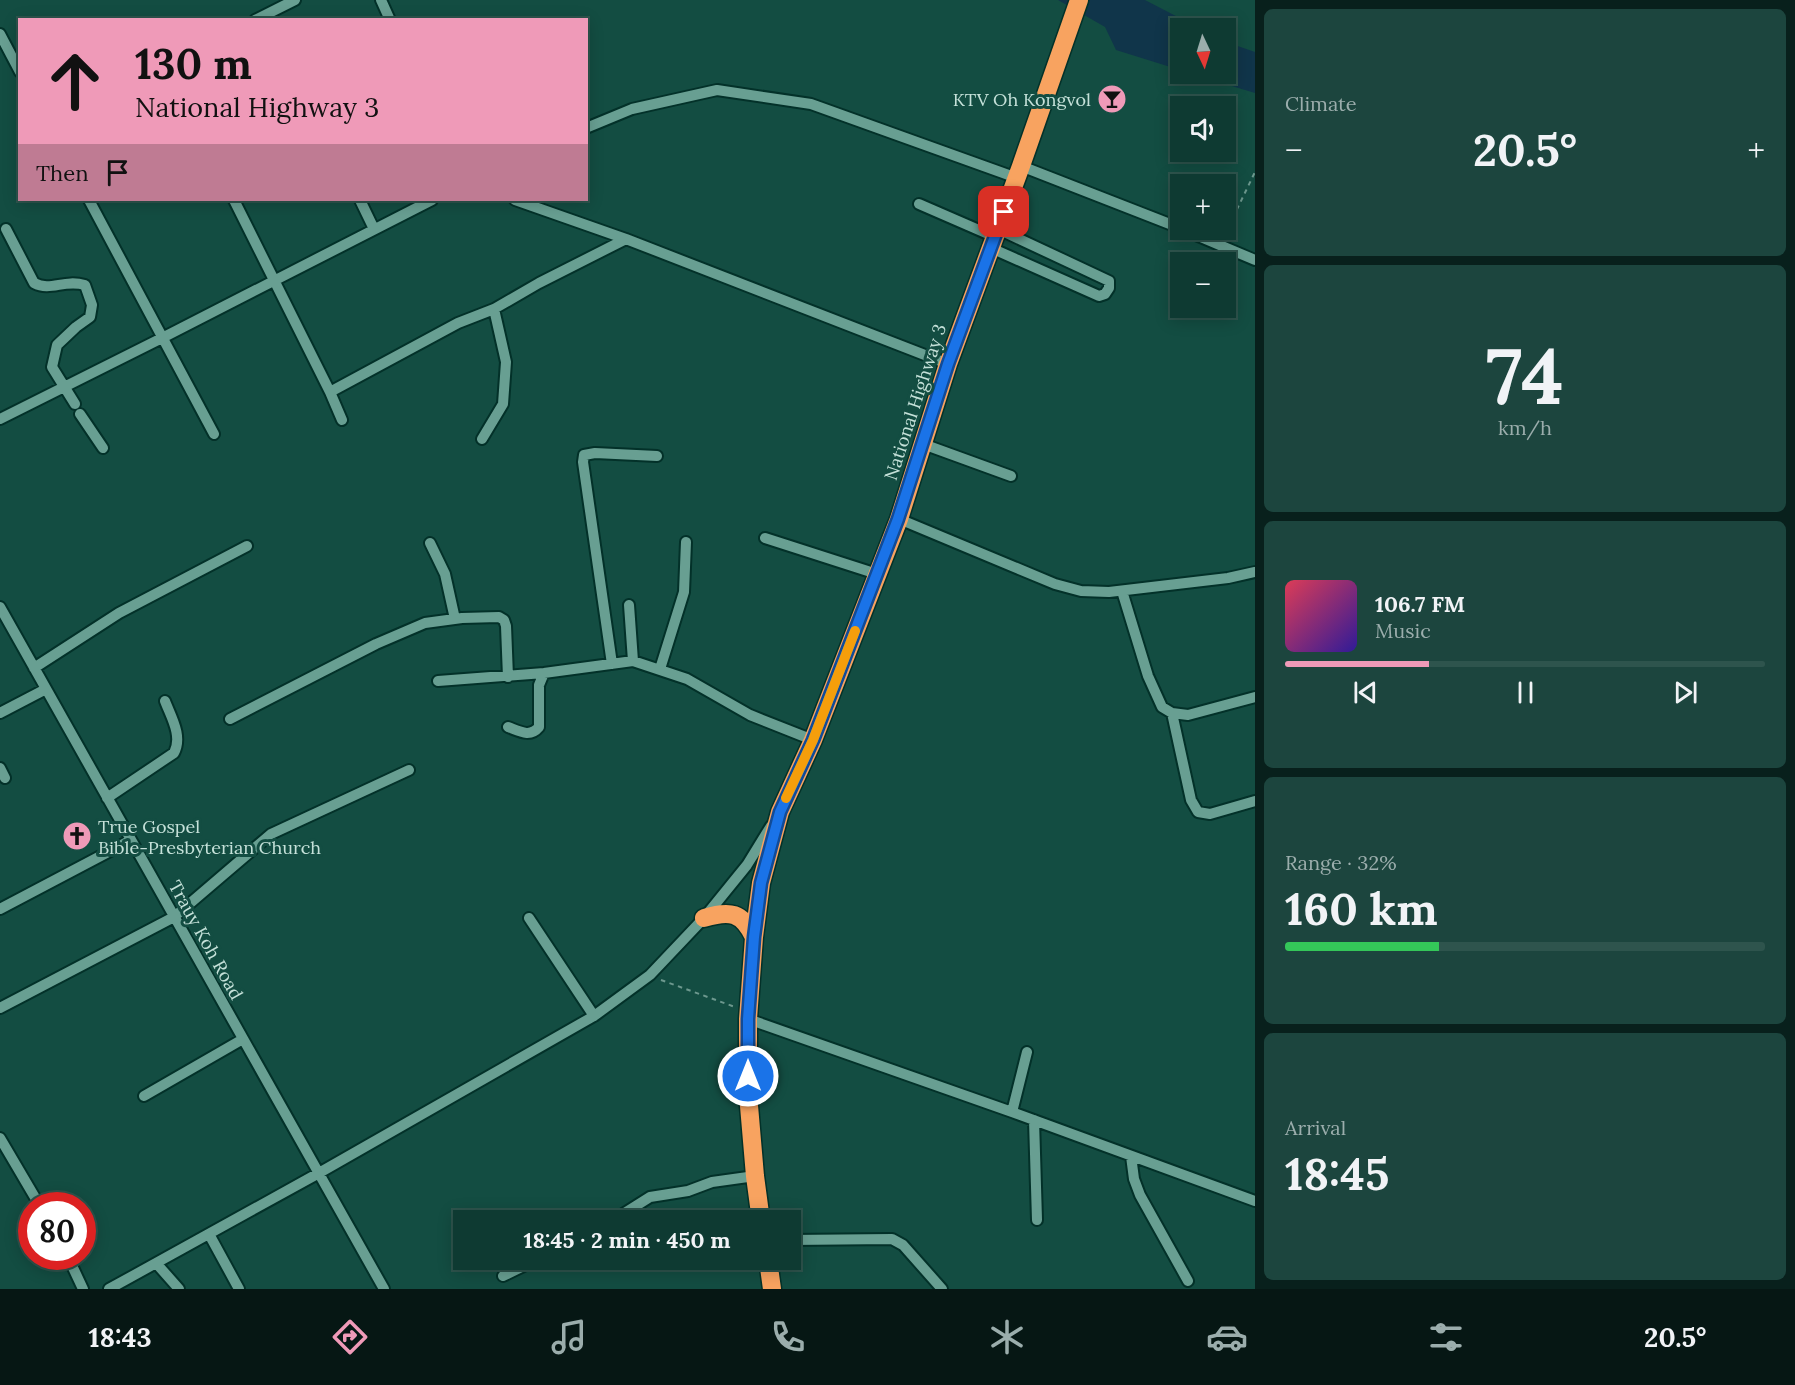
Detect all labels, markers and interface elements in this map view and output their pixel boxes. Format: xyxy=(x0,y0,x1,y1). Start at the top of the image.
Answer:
north arrow xyxy=(1170,18,1236,84)
map controls xyxy=(1170,18,1236,318)
text: 130 m xyxy=(135,37,252,91)
icon: ahead xyxy=(36,42,114,120)
bar icon: KTV Oh Kongvol xyxy=(1096,83,1128,115)
place label: KTV Oh Kongvol xyxy=(953,88,1091,111)
text: National Highway 3 xyxy=(135,90,379,124)
text: Climate xyxy=(1285,91,1357,116)
button: sound xyxy=(1170,96,1236,162)
text: 20.5° xyxy=(1473,121,1577,178)
text: − xyxy=(1285,129,1303,171)
text: + xyxy=(1747,129,1765,171)
icon: arrive xyxy=(101,156,134,189)
text: Then xyxy=(36,159,89,187)
button: + xyxy=(1170,174,1236,240)
pin xyxy=(978,186,1029,237)
icon: arrive xyxy=(987,195,1020,228)
button: − xyxy=(1170,252,1236,318)
street label: National Highway 3 xyxy=(879,321,951,483)
text: 74 xyxy=(1486,326,1564,425)
text: km/h xyxy=(1498,415,1552,440)
text: 106.7 FM xyxy=(1375,590,1465,618)
text: Music xyxy=(1375,618,1431,643)
icon: previous xyxy=(1349,676,1382,709)
icon: pause xyxy=(1509,676,1542,709)
icon: next xyxy=(1669,676,1702,709)
place label: True Gospel Bible-Presbyterian Church xyxy=(98,815,321,859)
church icon: True Gospel Bible-Presbyterian Church xyxy=(61,820,93,852)
text: Range · 32% xyxy=(1285,850,1397,875)
street label: Trauy Koh Road xyxy=(164,876,248,1004)
text: 160 km xyxy=(1285,880,1438,937)
position arrow xyxy=(716,1044,780,1108)
text: Arrival xyxy=(1285,1115,1346,1140)
text: 18:45 xyxy=(1285,1145,1389,1202)
speed limit sign: 80 xyxy=(18,1192,96,1270)
text: 18:45 · 2 min · 450 m xyxy=(524,1226,730,1254)
icon: directions xyxy=(329,1316,371,1358)
icon: music xyxy=(548,1316,590,1358)
icon: phone xyxy=(767,1316,809,1358)
icon: climate xyxy=(986,1316,1028,1358)
icon: car xyxy=(1206,1316,1248,1358)
icon: filters xyxy=(1425,1316,1467,1358)
text: 18:43 xyxy=(89,1320,152,1354)
text: 20.5° xyxy=(1644,1320,1706,1354)

